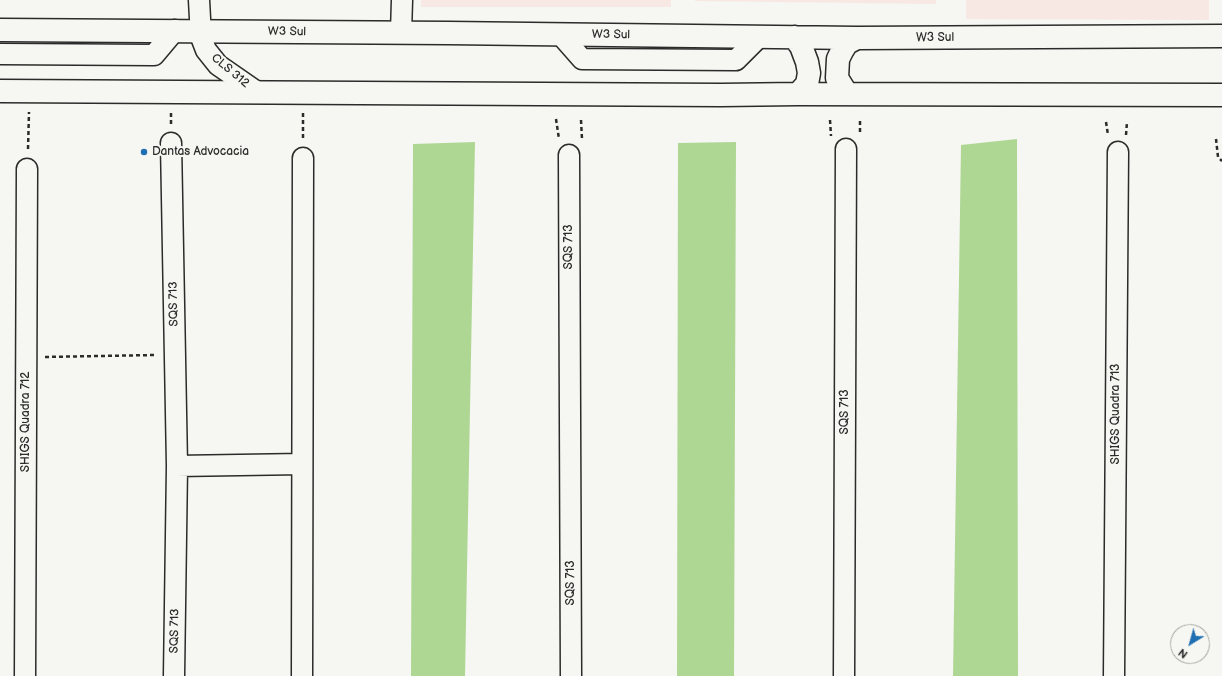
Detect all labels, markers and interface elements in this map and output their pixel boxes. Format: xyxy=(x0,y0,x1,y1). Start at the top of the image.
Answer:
street label: W3 Sul xyxy=(268,24,306,40)
street label: W3 Sul xyxy=(592,27,630,43)
street label: W3 Sul xyxy=(916,31,954,45)
street label: CLS 312 xyxy=(208,51,252,91)
place label: Dantas Advocacia xyxy=(152,145,249,159)
marker: Dantas Advocacia xyxy=(139,147,149,157)
street label: SQS 713 xyxy=(562,224,576,270)
street label: SQS 713 xyxy=(166,281,182,327)
street label: SHIGS Quadra 713 xyxy=(1109,364,1123,464)
street label: SHIGS Quadra 712 xyxy=(19,372,33,472)
street label: SQS 713 xyxy=(838,389,852,435)
street label: SQS 713 xyxy=(564,560,578,606)
street label: SQS 713 xyxy=(167,608,183,654)
north arrow xyxy=(1170,624,1210,664)
text: N xyxy=(1176,646,1190,661)

